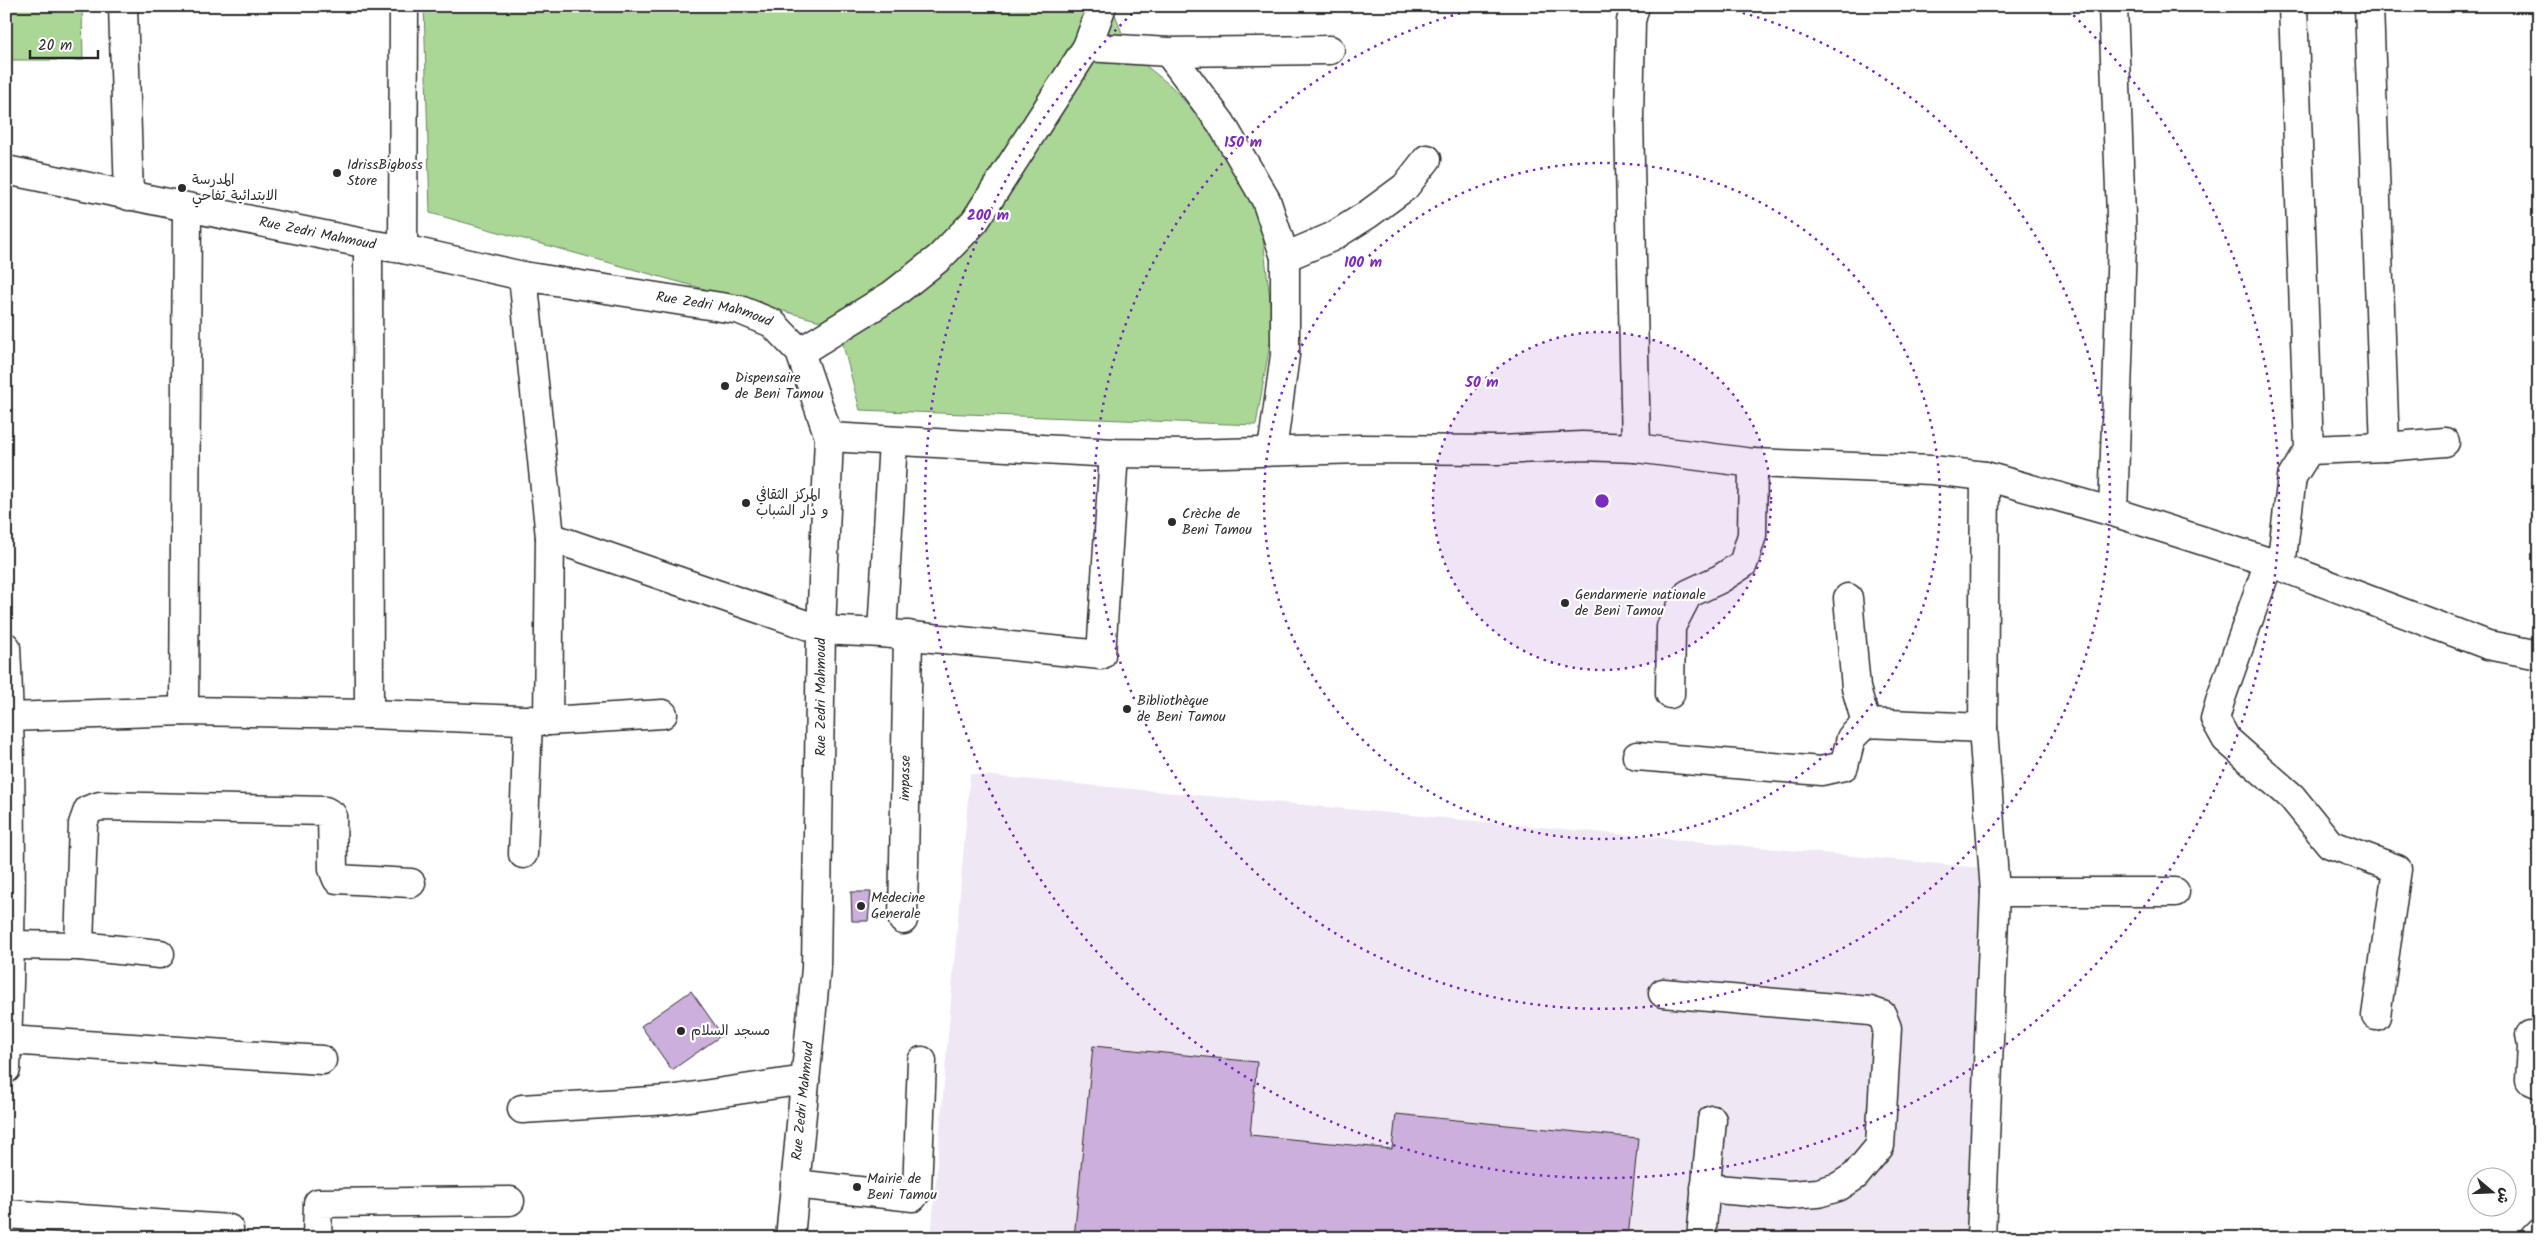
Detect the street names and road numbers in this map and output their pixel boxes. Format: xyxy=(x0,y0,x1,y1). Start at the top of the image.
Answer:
street label: Rue Zedri Mahmoud xyxy=(257,211,378,256)
street label: Rue Zedri Mahmoud xyxy=(654,286,777,333)
street label: Rue Zedri Mahmoud xyxy=(810,637,832,756)
street label: impasse xyxy=(894,754,917,801)
street label: Rue Zedri Mahmoud xyxy=(786,1040,820,1161)

